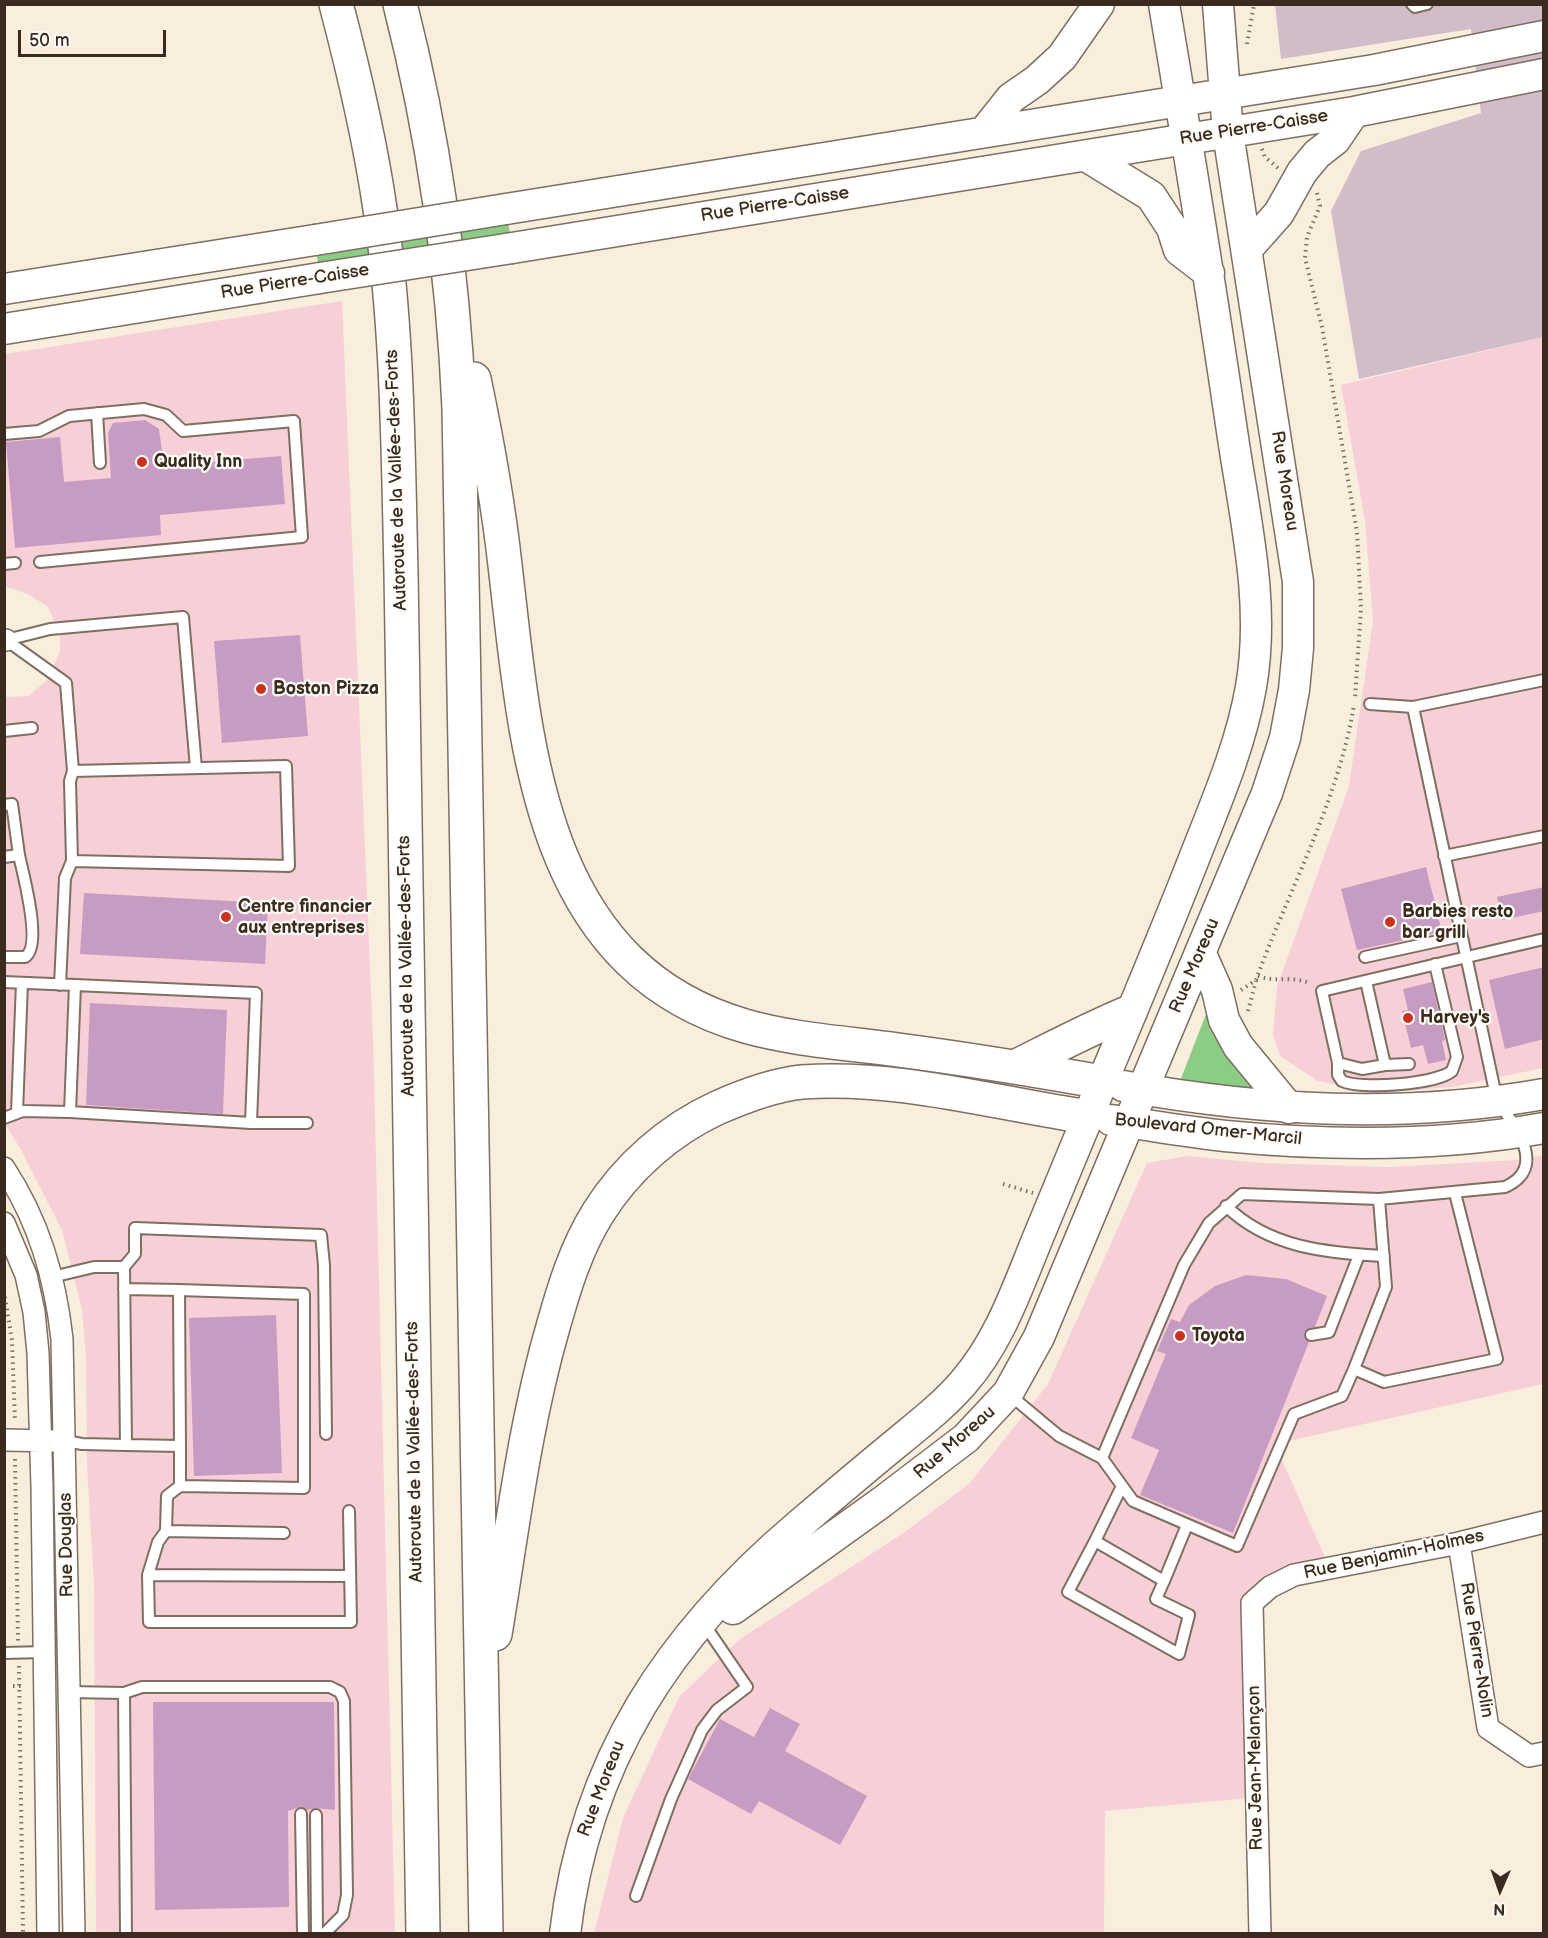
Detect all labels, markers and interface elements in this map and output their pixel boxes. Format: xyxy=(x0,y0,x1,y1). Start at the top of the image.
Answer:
scale bar xyxy=(21,18,170,56)
text: 50 m xyxy=(29,30,70,51)
street label: Rue Pierre-Caisse xyxy=(1178,106,1330,150)
street label: Rue Pierre-Caisse xyxy=(699,183,851,227)
street label: Rue Pierre-Caisse xyxy=(219,260,371,304)
street label: Autoroute de la Vallée-des-Forts xyxy=(382,349,412,611)
street label: Rue Moreau xyxy=(1265,429,1303,533)
place label: Quality Inn xyxy=(154,451,242,473)
marker: Quality Inn xyxy=(135,455,149,469)
place label: Boston Pizza xyxy=(273,678,379,700)
marker: Boston Pizza xyxy=(254,682,268,696)
street label: Autoroute de la Vallée-des-Forts xyxy=(394,835,420,1097)
place label: Centre financier aux entreprises xyxy=(238,896,372,938)
place label: Barbies resto bar grill xyxy=(1402,901,1513,944)
marker: Centre financier aux entreprises xyxy=(219,910,233,924)
street label: Rue Moreau xyxy=(1165,915,1225,1017)
marker: Barbies resto bar grill xyxy=(1383,915,1397,929)
place label: Harvey's xyxy=(1420,1007,1490,1029)
marker: Harvey's xyxy=(1401,1011,1415,1025)
street label: Boulevard Omer-Marcil xyxy=(1113,1109,1303,1151)
street label: Autoroute de la Vallée-des-Forts xyxy=(402,1321,428,1583)
place label: Toyota xyxy=(1192,1325,1245,1347)
marker: Toyota xyxy=(1173,1329,1187,1343)
street label: Rue Moreau xyxy=(910,1402,1000,1484)
street label: Rue Douglas xyxy=(55,1492,79,1598)
street label: Rue Benjamin-Holmes xyxy=(1302,1525,1486,1585)
street label: Rue Pierre-Nolin xyxy=(1455,1581,1497,1719)
street label: Rue Jean-Melançon xyxy=(1244,1685,1268,1851)
street label: Rue Moreau xyxy=(574,1738,630,1840)
north arrow xyxy=(1470,1860,1530,1920)
text: N xyxy=(1493,1899,1506,1918)

